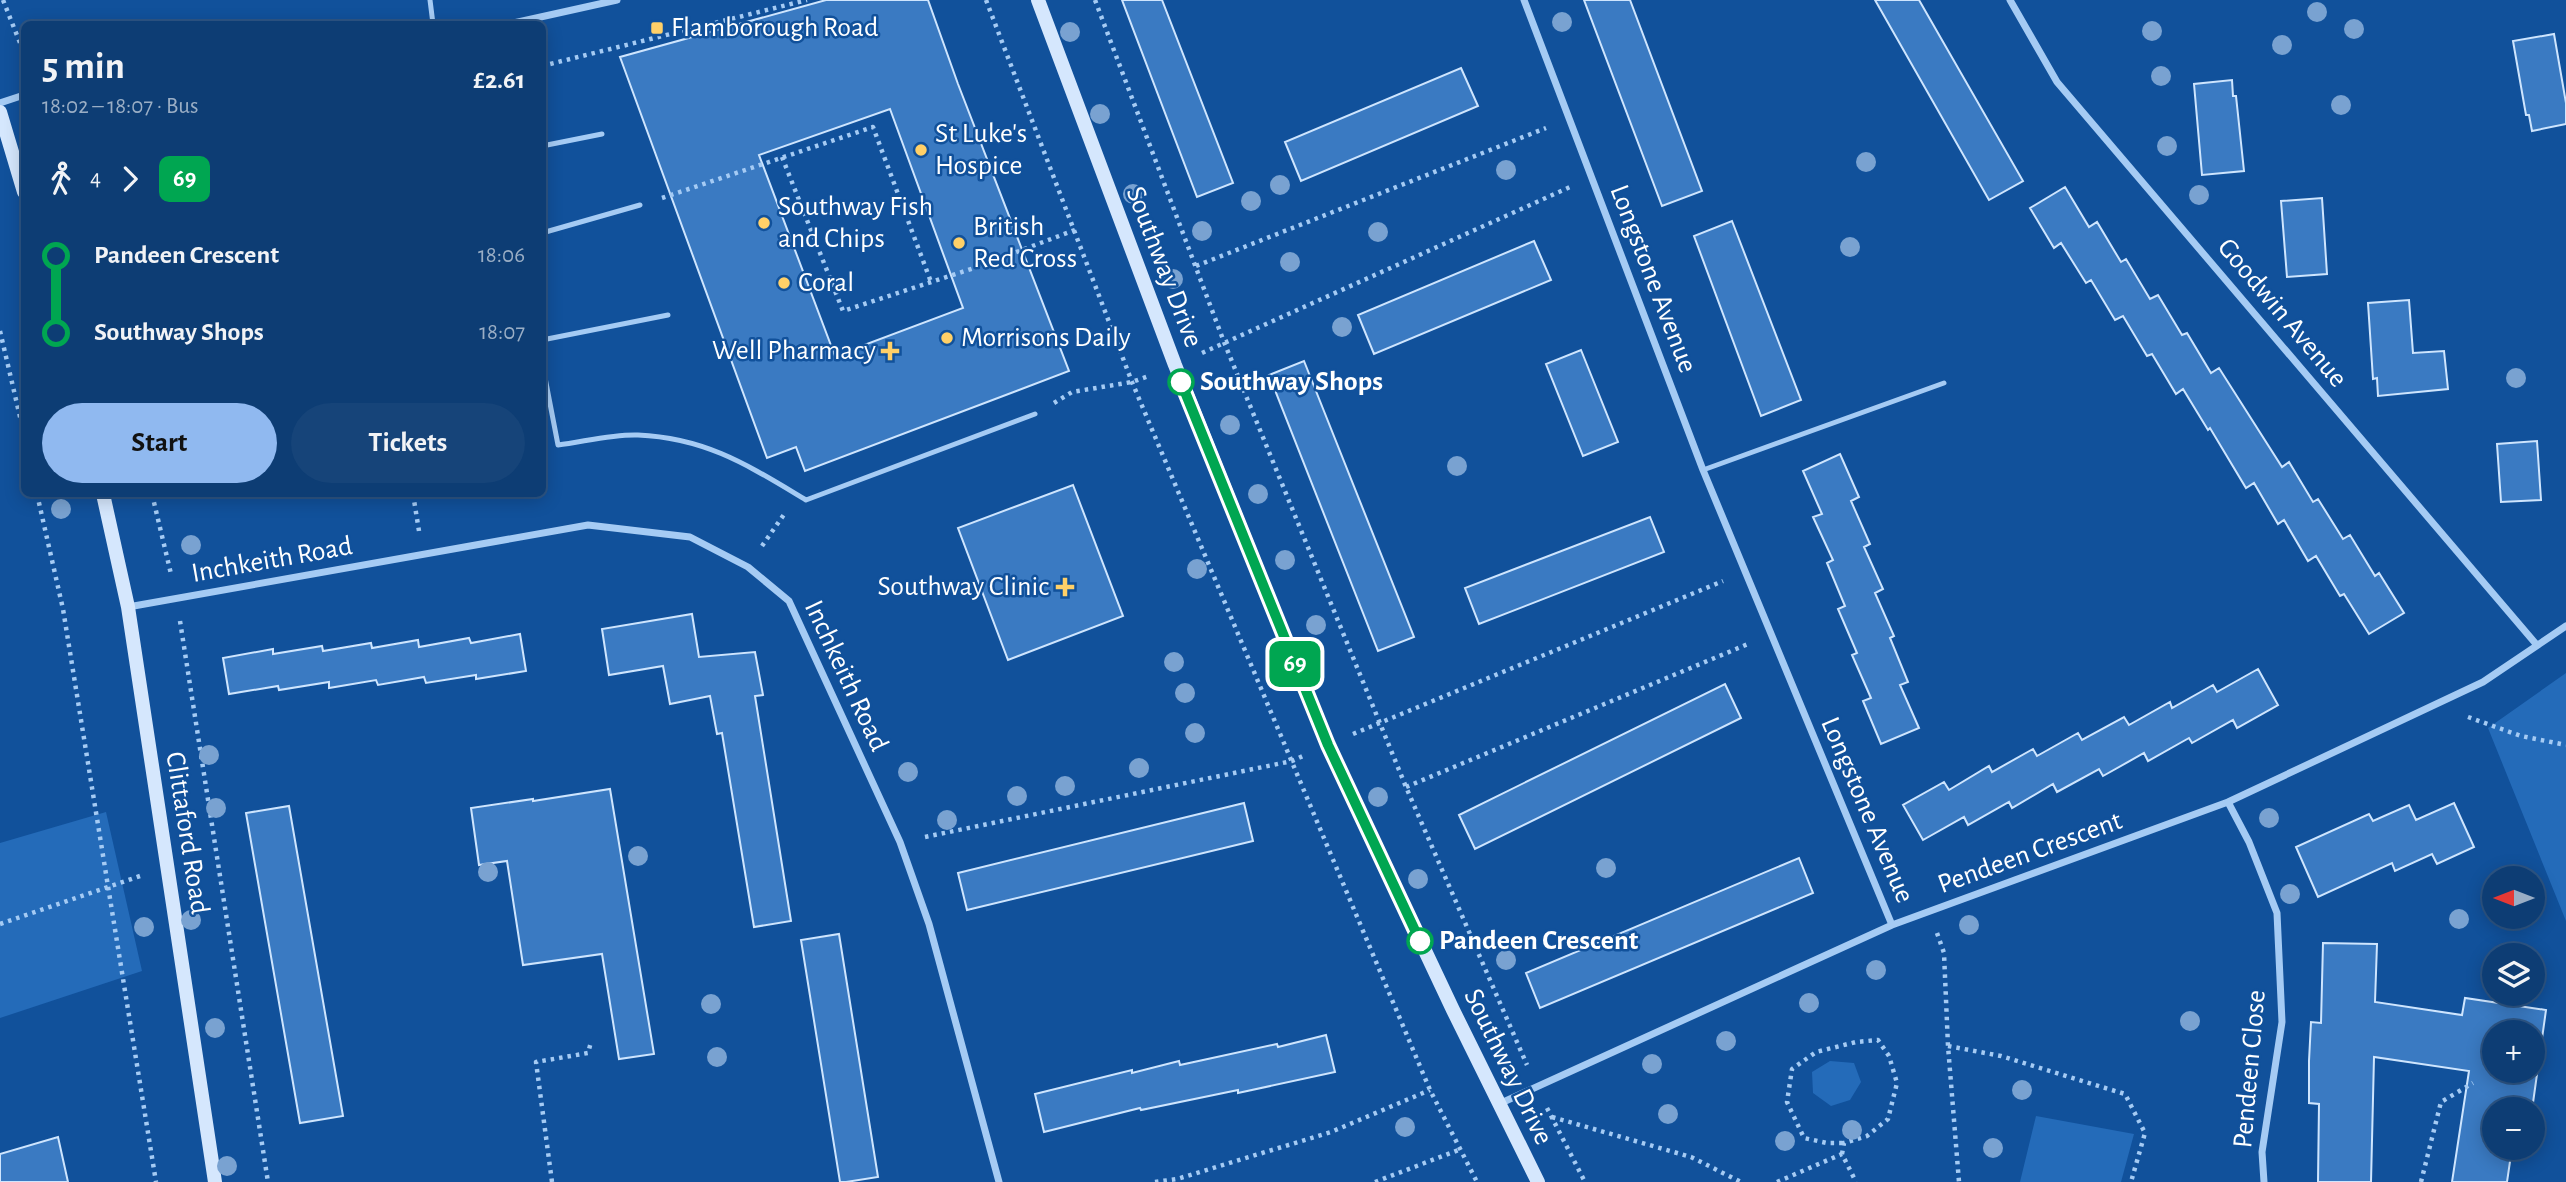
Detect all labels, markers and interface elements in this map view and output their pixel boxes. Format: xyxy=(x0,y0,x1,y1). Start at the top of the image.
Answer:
place label: Flamborough Road xyxy=(671,14,879,42)
marker: Flamborough Road xyxy=(649,20,665,36)
text: 5 min xyxy=(42,48,125,86)
text: £2.61 xyxy=(473,67,525,93)
text: 18:02 – 18:07 · Bus xyxy=(42,95,199,118)
place label: St Luke's Hospice xyxy=(935,120,1027,180)
marker: St Luke's Hospice xyxy=(913,142,929,158)
icon: walk xyxy=(42,160,80,198)
icon: forward xyxy=(111,160,149,198)
text: 4 xyxy=(90,167,101,190)
text: 69 xyxy=(173,167,196,191)
street label: Longstone Avenue xyxy=(1604,181,1702,377)
street label: Southway Drive xyxy=(1121,183,1207,351)
place label: Southway Fish and Chips xyxy=(778,193,933,253)
place label: British Red Cross xyxy=(973,213,1077,273)
marker: Southway Fish and Chips xyxy=(756,215,772,231)
street label: Goodwin Avenue xyxy=(2212,233,2352,393)
marker: British Red Cross xyxy=(951,235,967,251)
text: Pandeen Crescent xyxy=(94,242,279,268)
text: 18:06 xyxy=(478,244,525,267)
place label: Coral xyxy=(798,269,854,297)
marker: Coral xyxy=(776,275,792,291)
text: Southway Shops xyxy=(94,319,264,345)
text: 18:07 xyxy=(479,321,525,344)
place label: Morrisons Daily xyxy=(961,324,1131,352)
marker: Morrisons Daily xyxy=(939,330,955,346)
place label: Well Pharmacy xyxy=(712,337,876,365)
marker: Well Pharmacy xyxy=(882,343,898,359)
place label: Southway Shops xyxy=(1200,368,1383,396)
marker: Southway Shops xyxy=(1168,369,1194,395)
button: Start xyxy=(42,403,277,483)
button: Tickets xyxy=(291,403,525,483)
street label: Inchkeith Road xyxy=(189,532,355,588)
place label: Southway Clinic xyxy=(878,573,1049,601)
marker: Southway Clinic xyxy=(1055,577,1075,597)
street label: Inchkeith Road xyxy=(799,596,893,756)
line badge: 69 xyxy=(1264,641,1326,687)
text: 69 xyxy=(1283,652,1307,676)
street label: Longstone Avenue xyxy=(1815,713,1919,907)
street label: Clittaford Road xyxy=(160,750,214,916)
street label: Pendeen Crescent xyxy=(1934,807,2126,899)
north arrow xyxy=(2482,866,2544,929)
map controls xyxy=(2482,866,2545,1160)
place label: Pandeen Crescent xyxy=(1439,927,1639,955)
marker: Pandeen Crescent xyxy=(1407,928,1433,954)
button: layers xyxy=(2482,943,2545,1006)
street label: Southway Drive xyxy=(1458,985,1558,1149)
street label: Pendeen Close xyxy=(2229,989,2271,1149)
button: + xyxy=(2482,1020,2545,1083)
button: − xyxy=(2482,1097,2545,1160)

